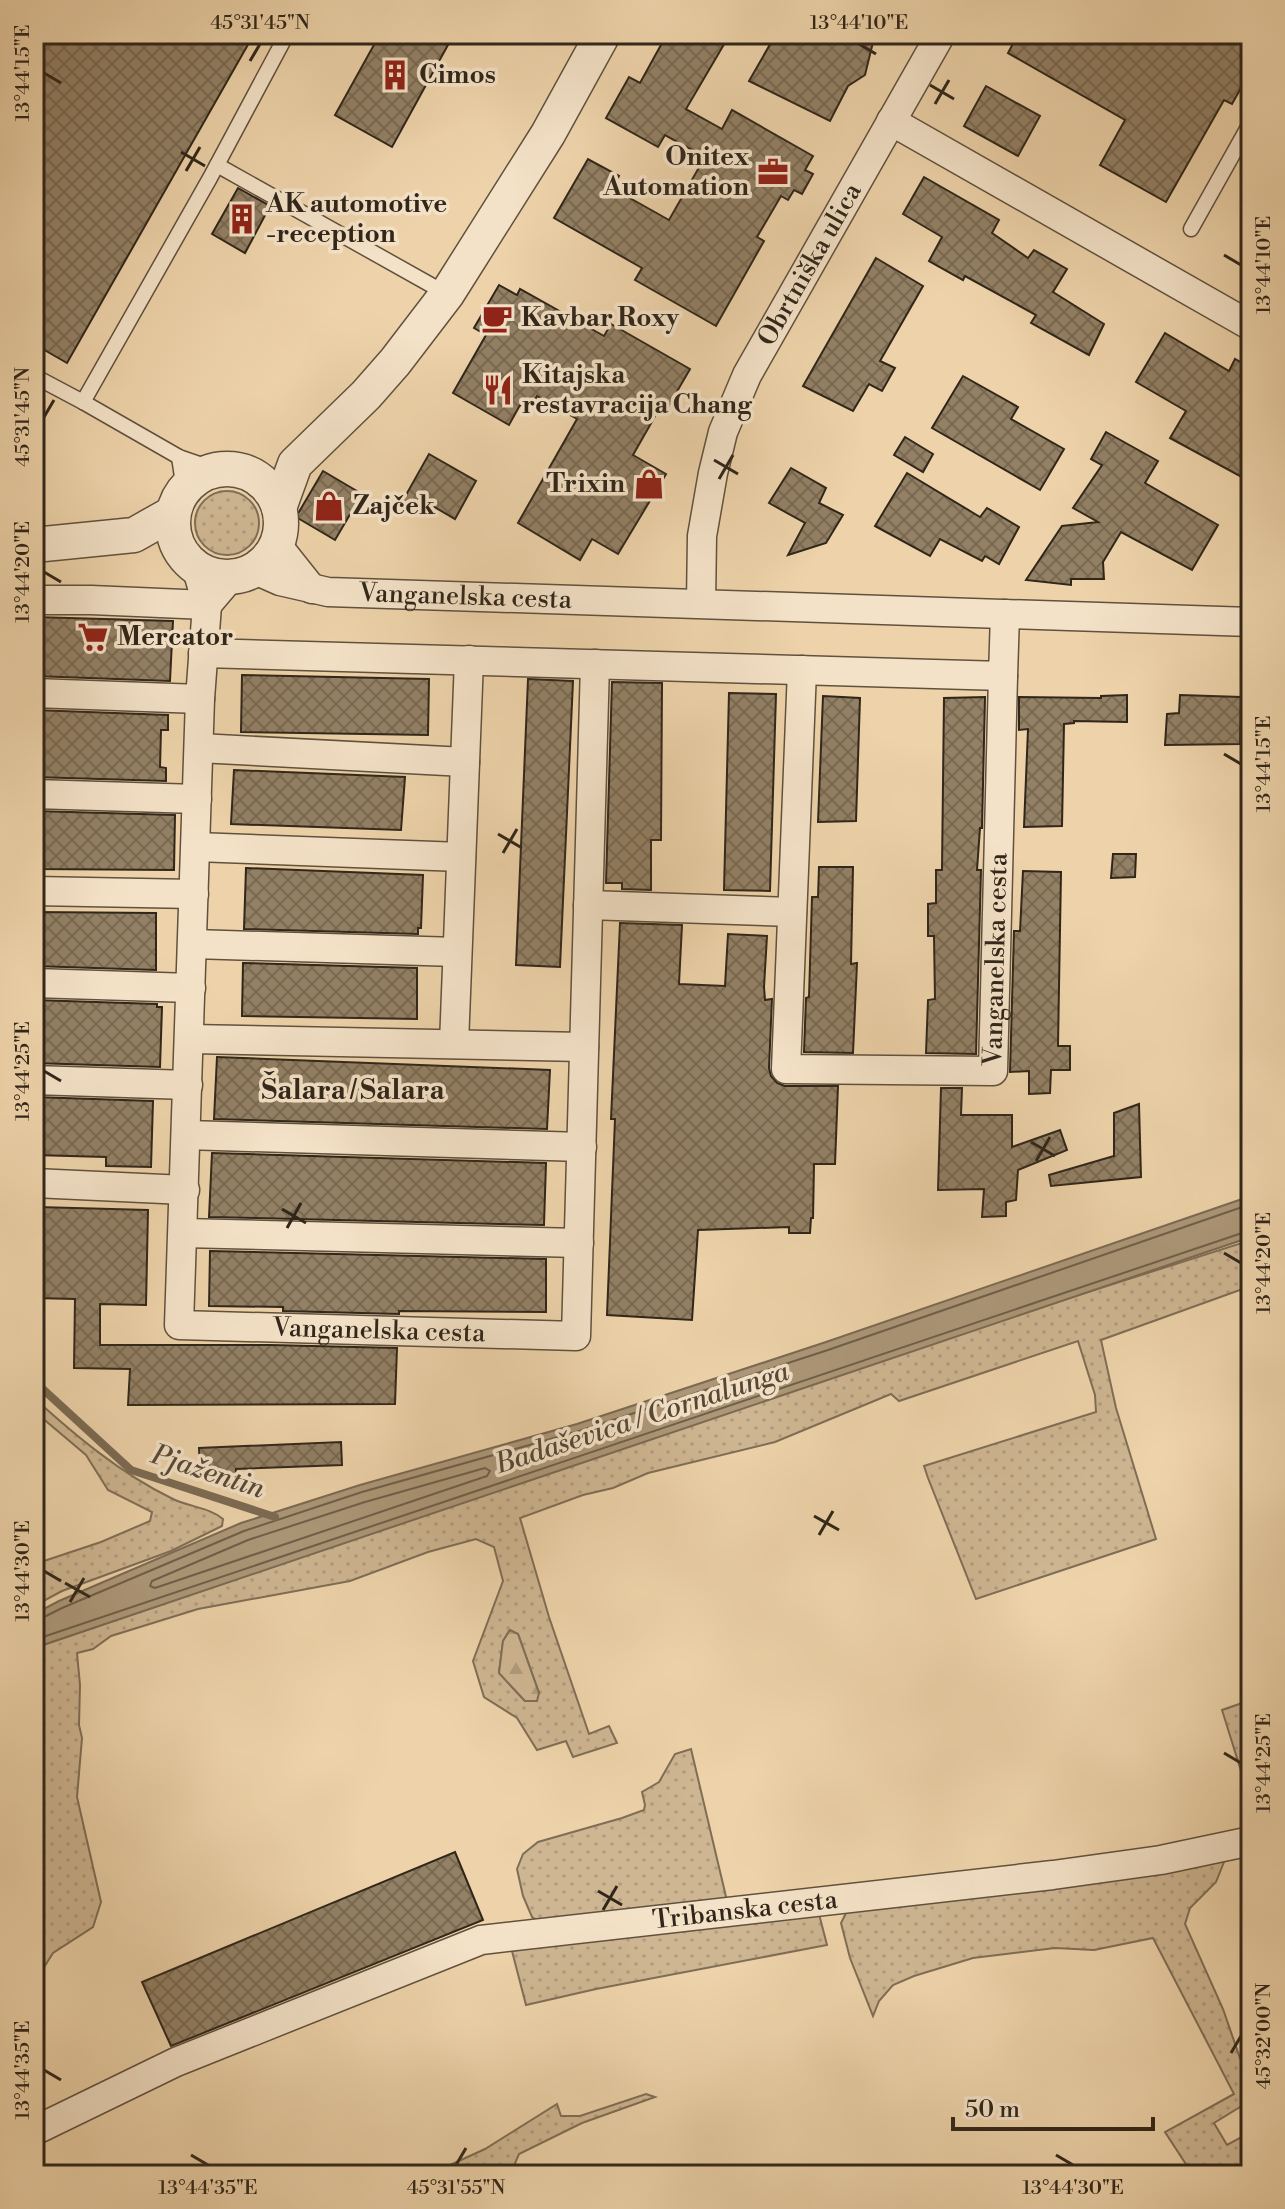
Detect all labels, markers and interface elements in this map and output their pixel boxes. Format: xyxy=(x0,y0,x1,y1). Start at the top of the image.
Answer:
text: 45°31'45"N xyxy=(210,11,310,36)
text: 13°44'10"E xyxy=(810,11,908,36)
text: 13°44'15"E xyxy=(11,25,36,121)
building icon: Cimos xyxy=(378,58,412,92)
place label: Cimos xyxy=(419,59,496,91)
place label: Onitex Automation xyxy=(602,141,749,203)
office icon: Onitex Automation xyxy=(756,155,790,189)
street label: Obrtniška ulica xyxy=(751,177,869,352)
place label: AK automotive -reception xyxy=(265,188,447,250)
building icon: AK automotive -reception xyxy=(225,202,259,236)
text: 13°44'10"E xyxy=(1252,216,1277,314)
cafe icon: Kavbar Roxy xyxy=(480,301,514,335)
place label: Kavbar Roxy xyxy=(521,302,680,334)
place label: Kitajska restavracija Chang xyxy=(522,359,753,421)
text: 45°31'45"N xyxy=(11,367,36,467)
restaurant icon: Kitajska restavracija Chang xyxy=(481,373,515,407)
shop icon: Trixin xyxy=(632,467,666,501)
place label: Trixin xyxy=(546,468,625,500)
shop icon: Zajček xyxy=(312,489,346,523)
place label: Zajček xyxy=(353,490,436,522)
text: 13°44'20"E xyxy=(11,521,36,623)
street label: Vanganelska cesta xyxy=(357,577,573,616)
supermarket icon: Mercator xyxy=(76,620,110,654)
place label: Mercator xyxy=(117,621,233,653)
text: 13°44'15"E xyxy=(1252,716,1277,812)
street label: Vanganelska cesta xyxy=(977,852,1015,1067)
text: 13°44'25"E xyxy=(11,1021,36,1121)
district label: Šalara / Salara xyxy=(261,1071,446,1108)
text: 13°44'20"E xyxy=(1252,1212,1277,1314)
street label: Vanganelska cesta xyxy=(271,1312,487,1350)
water label: Badaševica / Cornalunga xyxy=(490,1354,794,1482)
water label: Pjažentin xyxy=(146,1437,269,1507)
text: 13°44'30"E xyxy=(11,1520,36,1622)
text: 13°44'25"E xyxy=(1252,1713,1277,1813)
street label: Tribanska cesta xyxy=(651,1884,840,1936)
text: 45°32'00"N xyxy=(1252,1983,1277,2089)
text: 13°44'35"E xyxy=(11,2020,36,2120)
scale bar xyxy=(953,2081,1153,2131)
text: 50 m xyxy=(965,2095,1020,2125)
text: 13°44'35"E xyxy=(158,2176,258,2201)
text: 45°31'55"N xyxy=(407,2176,505,2201)
text: 13°44'30"E xyxy=(1022,2176,1124,2201)

